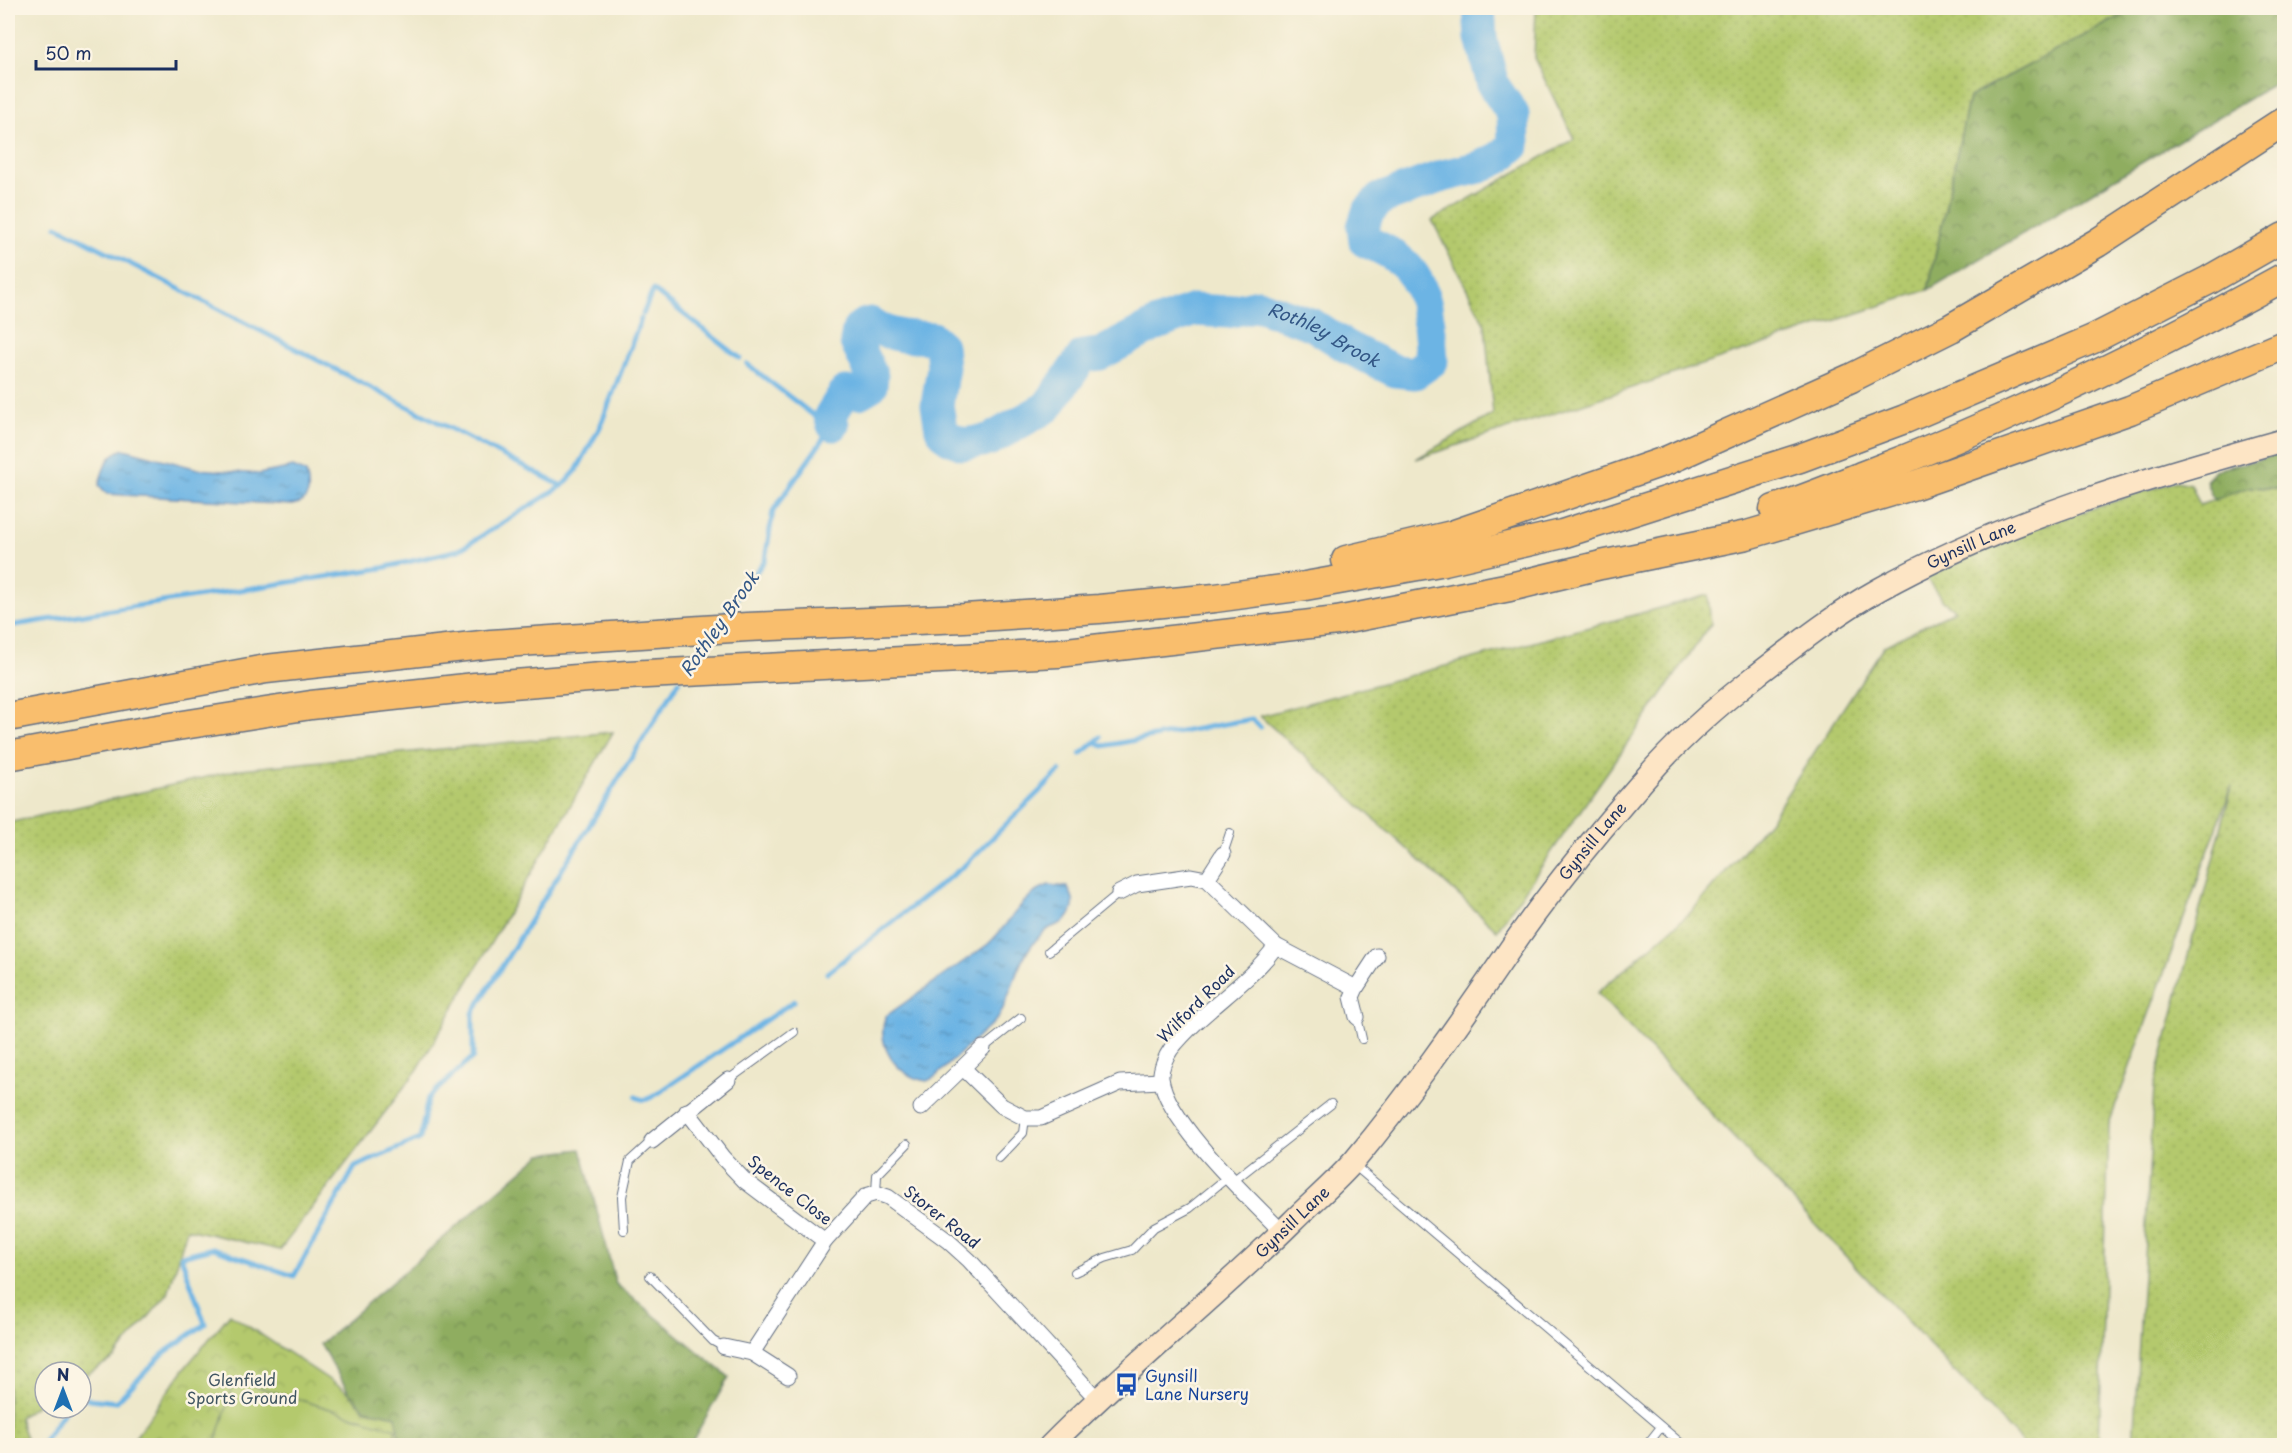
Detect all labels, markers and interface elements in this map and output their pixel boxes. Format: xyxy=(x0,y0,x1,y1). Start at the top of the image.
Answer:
scale bar xyxy=(36,33,176,71)
text: 50 m xyxy=(45,39,92,66)
water label: Rothley Brook xyxy=(1264,295,1386,374)
street label: Gynsill Lane xyxy=(1922,514,2019,574)
water label: Rothley Brook xyxy=(673,565,765,681)
street label: Gynsill Lane xyxy=(1552,796,1631,885)
street label: Wilford Road xyxy=(1151,959,1240,1048)
street label: Spence Close xyxy=(743,1149,838,1230)
street label: Storer Road xyxy=(899,1179,986,1254)
street label: Gynsill Lane xyxy=(1249,1180,1334,1263)
north arrow xyxy=(33,1360,93,1420)
text: N xyxy=(57,1362,69,1386)
place label: Gynsill Lane Nursery xyxy=(1145,1363,1249,1405)
park label: Glenfield Sports Ground xyxy=(187,1367,297,1409)
bus stop icon: Gynsill Lane Nursery xyxy=(1114,1372,1140,1398)

